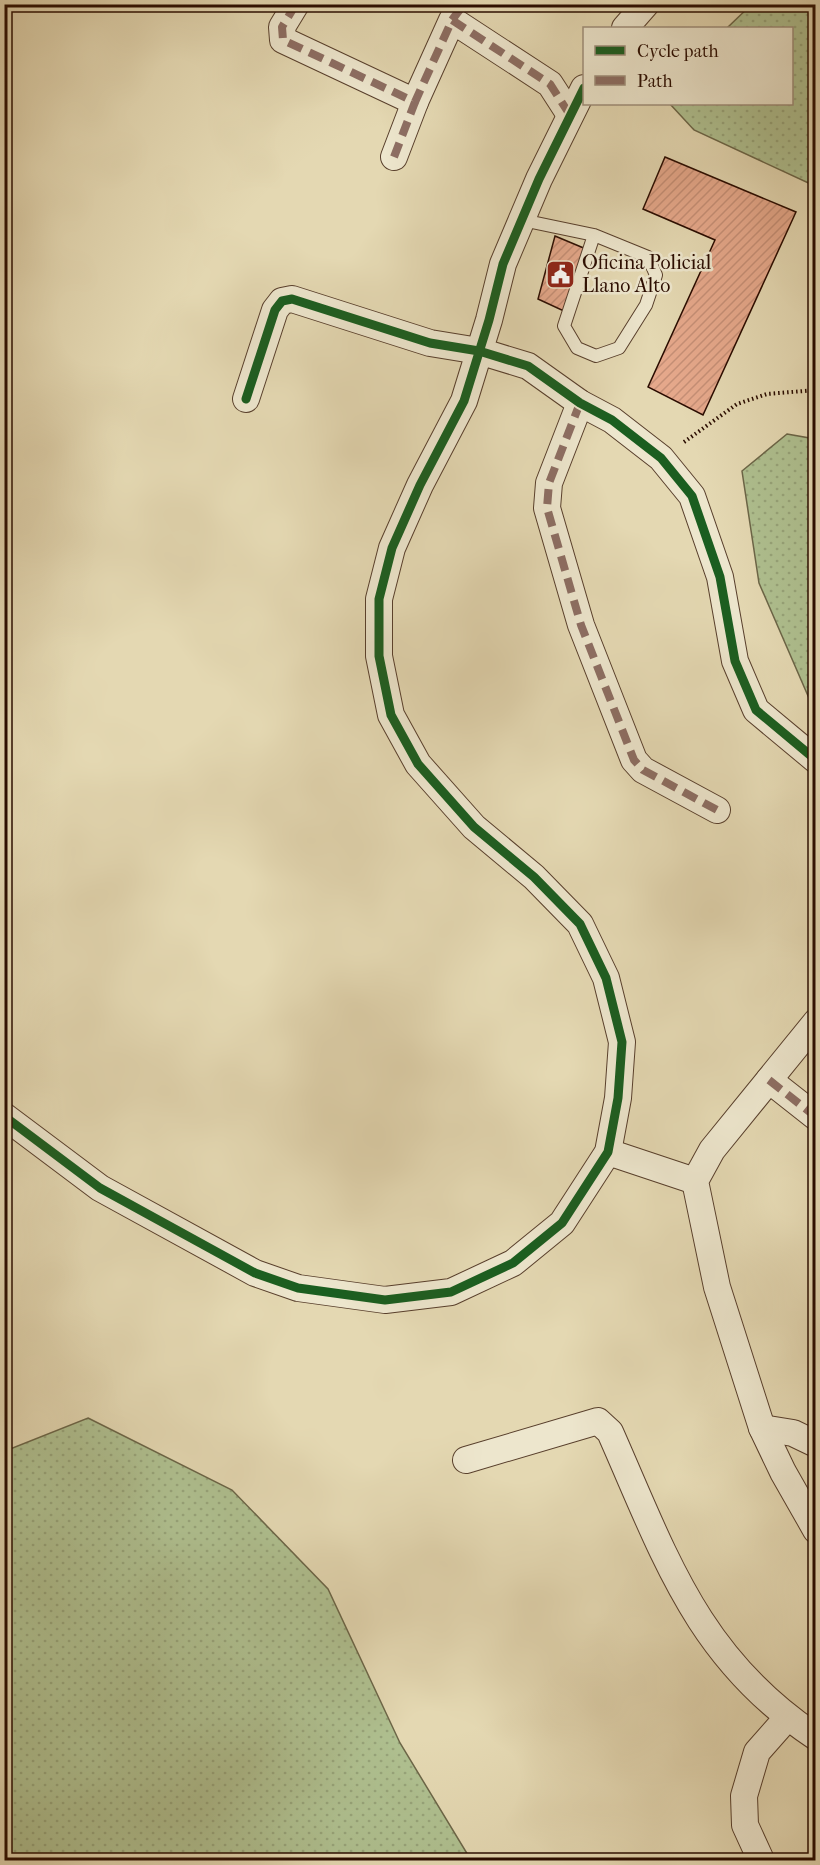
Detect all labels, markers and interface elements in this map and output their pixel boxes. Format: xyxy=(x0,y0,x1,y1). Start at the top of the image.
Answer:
legend xyxy=(583,27,793,105)
text: Cycle path xyxy=(637,41,718,62)
text: Path xyxy=(637,71,673,92)
place label: Oficina Policial Llano Alto xyxy=(582,251,712,297)
public building icon: Oficina Policial Llano Alto xyxy=(545,258,577,290)

